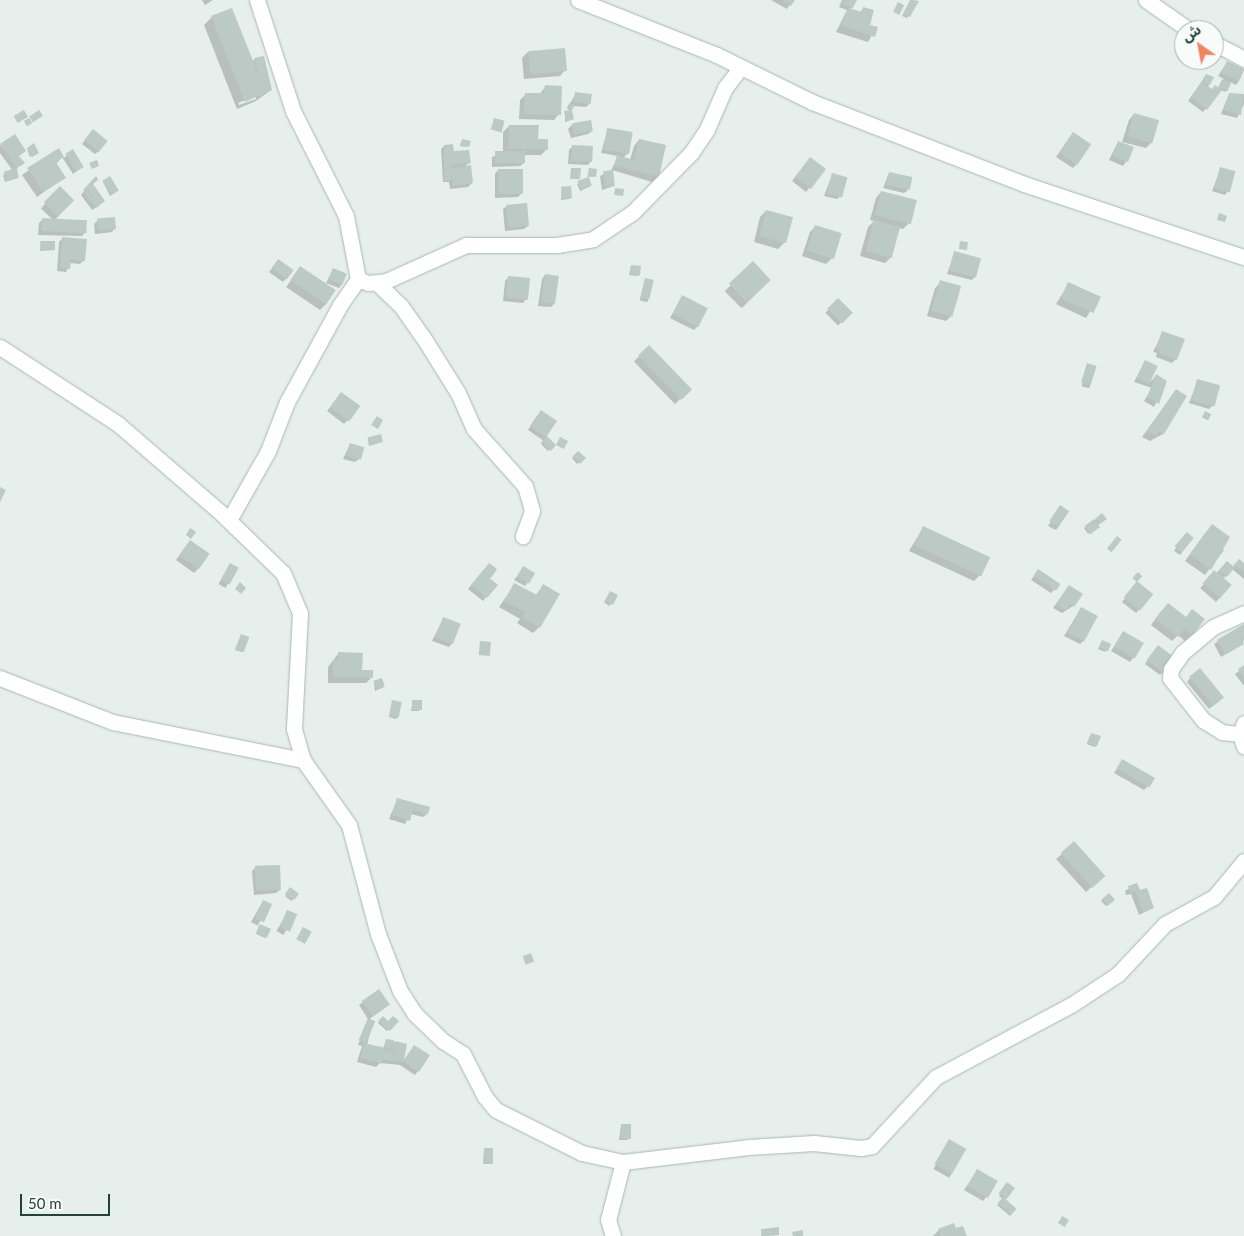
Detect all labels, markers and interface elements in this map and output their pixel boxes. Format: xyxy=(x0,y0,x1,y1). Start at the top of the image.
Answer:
north arrow xyxy=(1174,20,1224,70)
text: ش xyxy=(1178,20,1204,45)
scale bar xyxy=(22,1184,112,1216)
text: 50 m xyxy=(28,1194,62,1212)

